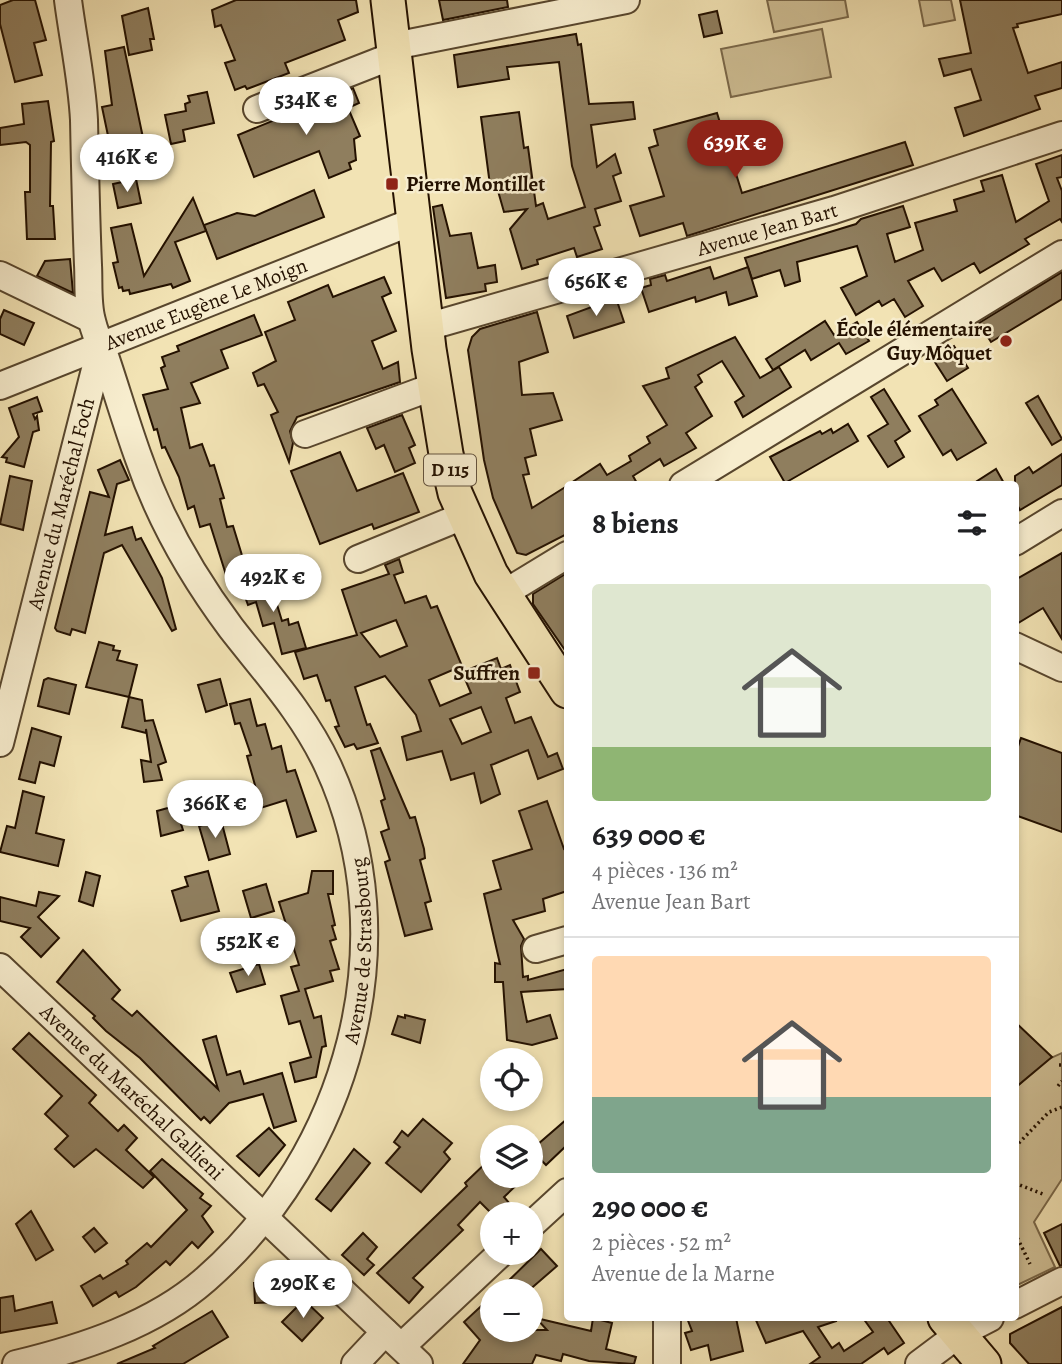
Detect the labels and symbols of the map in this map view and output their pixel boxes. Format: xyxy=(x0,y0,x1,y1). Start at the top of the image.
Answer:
pin: 534K € xyxy=(249,78,363,137)
pin: 639K € xyxy=(678,120,792,180)
pin: 416K € xyxy=(70,134,184,194)
place label: Pierre Montillet xyxy=(406,170,545,198)
marker: Pierre Montillet xyxy=(384,176,400,192)
street label: Avenue Jean Bart xyxy=(693,196,841,263)
street label: Avenue Eugène Le Moign xyxy=(100,251,311,357)
pin: 656K € xyxy=(539,258,653,318)
place label: École élémentaire Guy Môquet xyxy=(836,315,992,367)
marker: École élémentaire Guy Môquet xyxy=(998,333,1014,349)
street label: Avenue du Maréchal Foch xyxy=(20,395,101,614)
road number: D 115 xyxy=(424,454,476,485)
pin: 492K € xyxy=(216,554,330,614)
place label: Suffren xyxy=(453,659,520,687)
marker: Suffren xyxy=(526,665,542,681)
pin: 366K € xyxy=(158,780,272,840)
street label: Avenue de Strasbourg xyxy=(336,855,378,1048)
pin: 552K € xyxy=(191,918,305,978)
street label: Avenue du Maréchal Gallieni xyxy=(33,997,230,1186)
pin: 290K € xyxy=(246,1260,360,1320)

